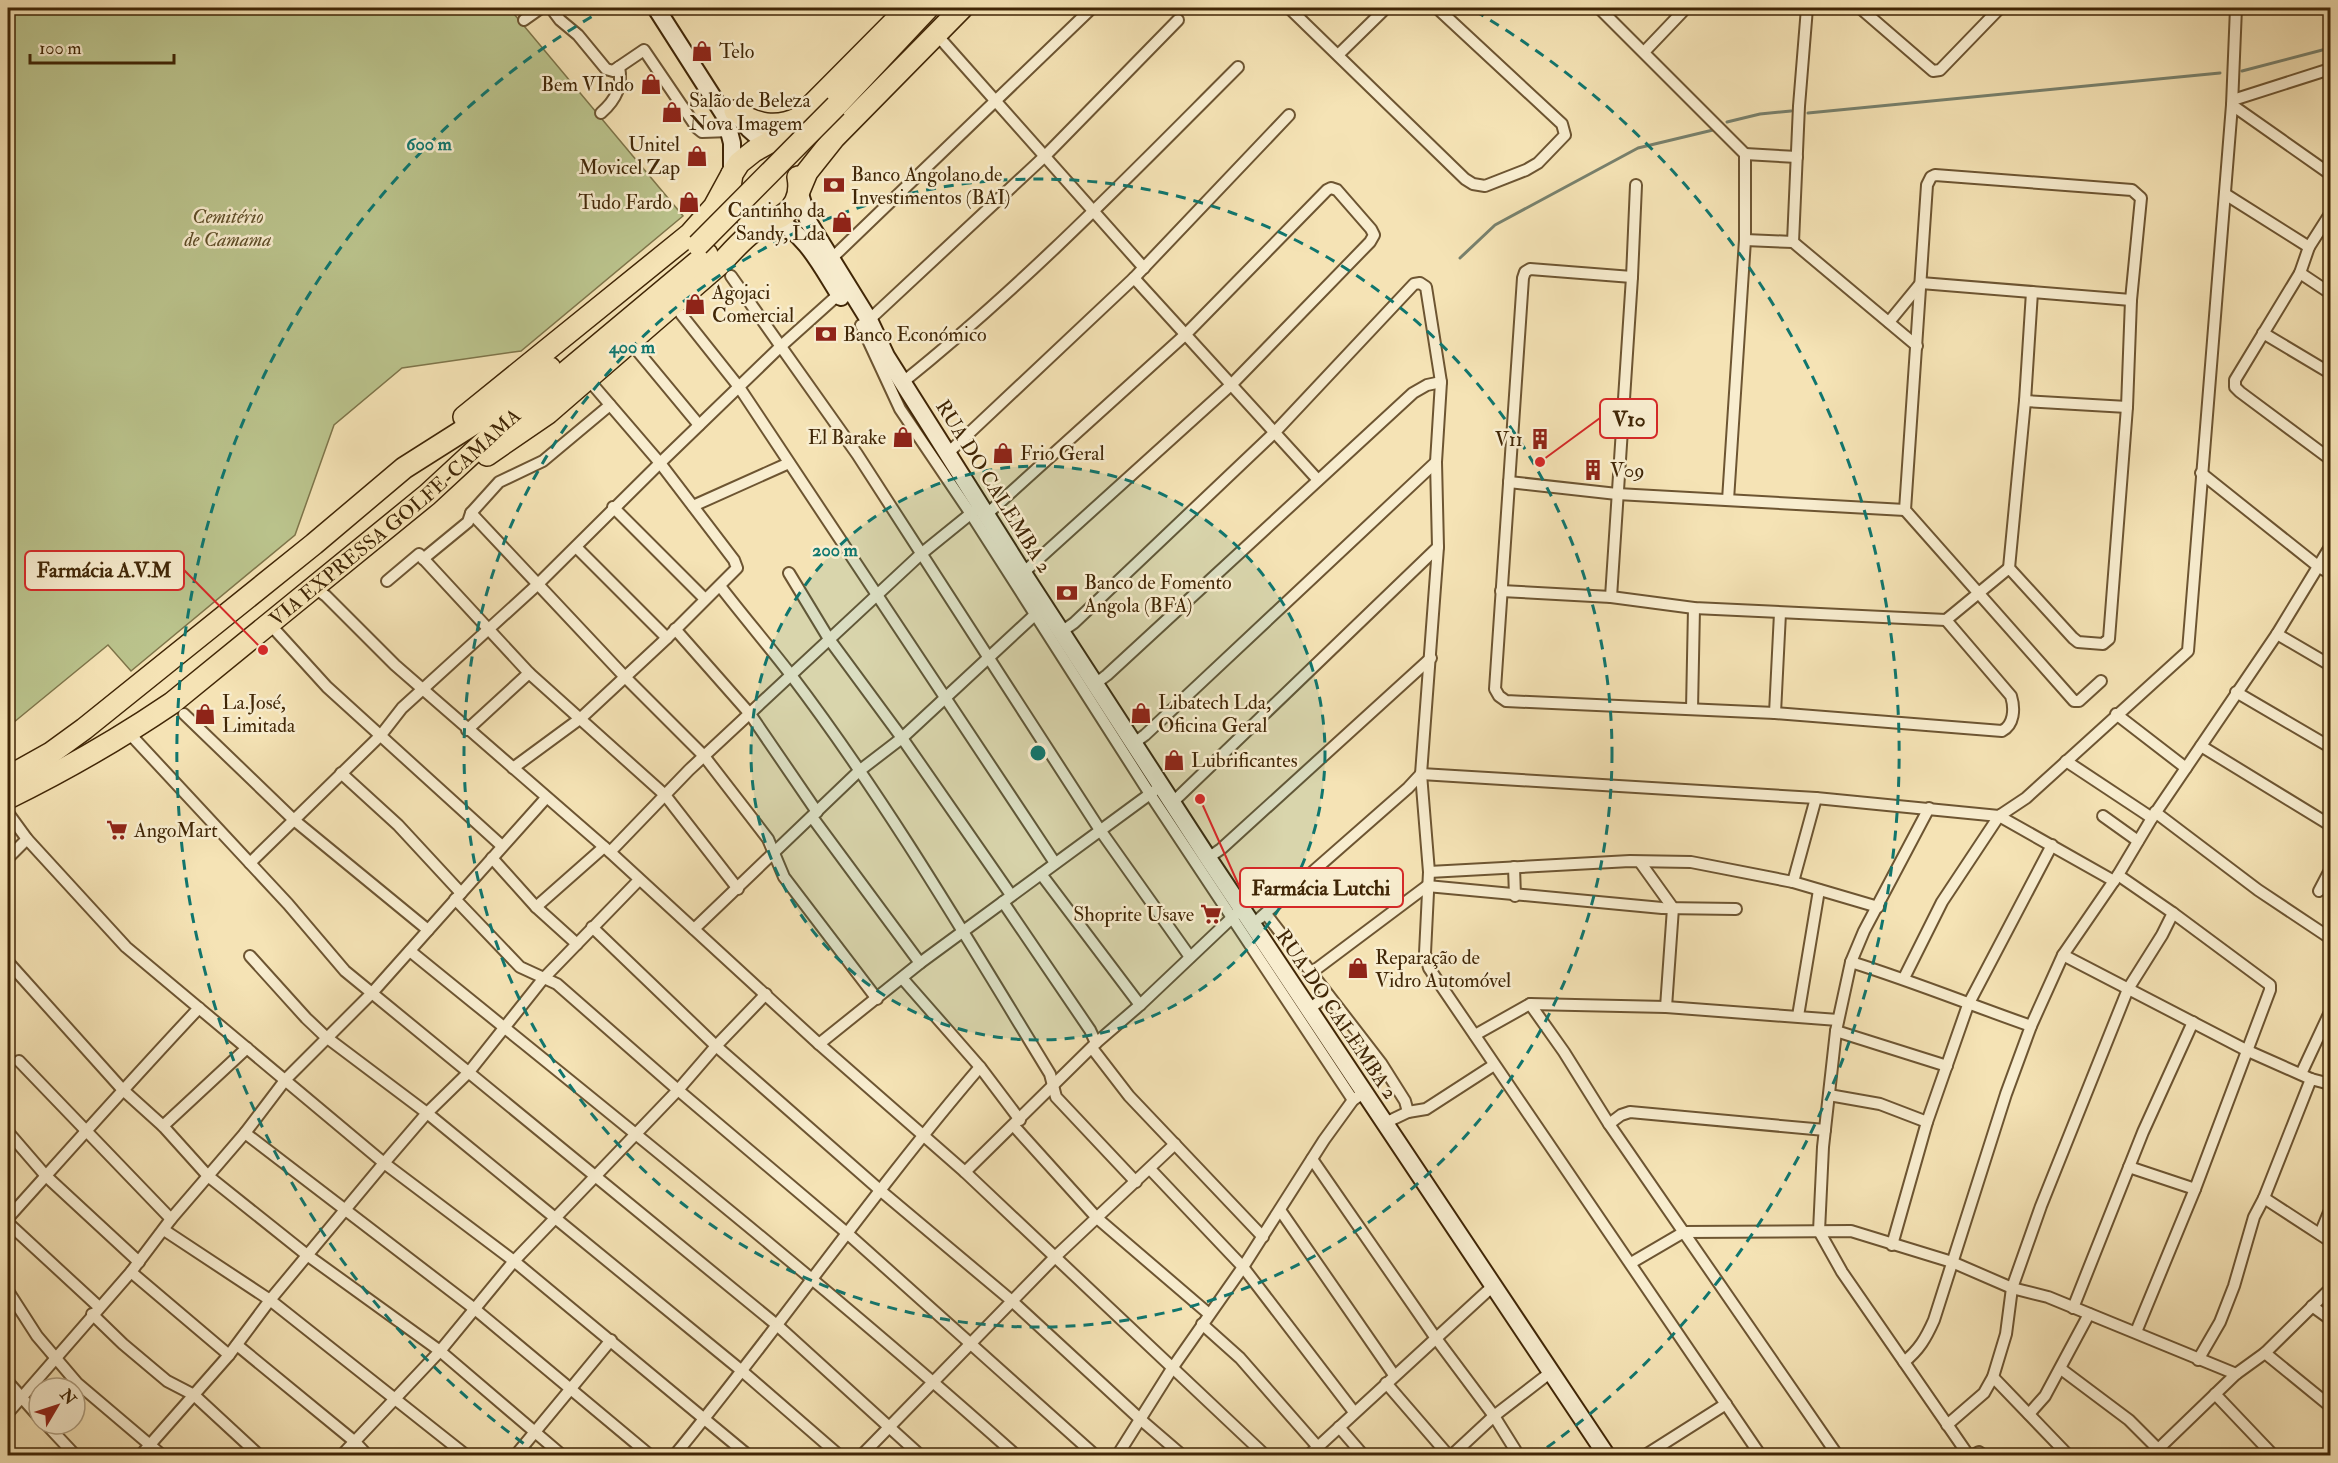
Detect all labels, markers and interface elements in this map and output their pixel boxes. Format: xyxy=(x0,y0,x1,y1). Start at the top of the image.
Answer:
scale bar xyxy=(30,27,174,65)
text: 100 m xyxy=(39,37,82,60)
shop icon: Telo xyxy=(690,39,714,63)
place label: Telo xyxy=(719,39,754,64)
place label: Bem VIndo xyxy=(541,72,634,97)
shop icon: Bem VIndo xyxy=(639,72,663,96)
place label: Salão de Beleza Nova Imagem xyxy=(689,88,811,136)
shop icon: Salão de Beleza Nova Imagem xyxy=(660,100,684,124)
place label: Unitel Movicel Zap xyxy=(579,132,680,181)
text: 600 m xyxy=(406,133,453,156)
shop icon: Unitel Movicel Zap xyxy=(685,144,709,168)
place label: Banco Angolano de Investimentos (BAI) xyxy=(851,162,1011,210)
bank icon: Banco Angolano de Investimentos (BAI) xyxy=(822,173,846,197)
place label: Tudo Fardo xyxy=(578,190,672,215)
shop icon: Tudo Fardo xyxy=(677,190,701,214)
place label: Cantinho da Sandy, Lda xyxy=(728,198,826,246)
park label: Cemitério de Camama xyxy=(183,204,272,252)
shop icon: Cantinho da Sandy, Lda xyxy=(830,210,854,234)
place label: Agojaci Comercial xyxy=(711,280,794,328)
shop icon: Agojaci Comercial xyxy=(683,292,707,316)
bank icon: Banco Económico xyxy=(814,322,838,346)
place label: Banco Económico xyxy=(843,322,987,347)
text: 400 m xyxy=(608,336,656,359)
street label: RUA DO CALEMBA 2 xyxy=(930,395,1057,577)
callout: V10 xyxy=(1600,399,1657,438)
street label: VIA EXPRESSA GOLFE-CAMAMA xyxy=(264,403,526,632)
text: V10 xyxy=(1612,406,1646,433)
place label: El Barake xyxy=(808,425,886,450)
shop icon: El Barake xyxy=(891,425,915,449)
place label: V11 xyxy=(1495,427,1523,452)
building icon: V11 xyxy=(1528,427,1552,451)
shop icon: Frio Geral xyxy=(991,441,1015,465)
place label: Frio Geral xyxy=(1020,441,1105,466)
building icon: V09 xyxy=(1581,458,1605,482)
place label: V09 xyxy=(1610,458,1645,483)
text: 200 m xyxy=(812,539,859,562)
callout: Farmácia A.V.M xyxy=(25,551,184,590)
text: Farmácia A.V.M xyxy=(37,557,171,584)
place label: Banco de Fomento Angola (BFA) xyxy=(1083,570,1232,618)
bank icon: Banco de Fomento Angola (BFA) xyxy=(1055,581,1079,605)
place label: La.José, Limitada xyxy=(222,690,296,738)
place label: Libatech Lda, Oficina Geral xyxy=(1158,690,1271,738)
shop icon: Libatech Lda, Oficina Geral xyxy=(1129,701,1153,725)
shop icon: La.José, Limitada xyxy=(193,702,217,726)
centre of rings xyxy=(1028,743,1048,763)
shop icon: Lubrificantes xyxy=(1162,748,1186,772)
place label: Lubrificantes xyxy=(1191,748,1298,773)
supermarket icon: AngoMart xyxy=(105,818,129,842)
place label: AngoMart xyxy=(133,818,218,843)
callout: Farmácia Lutchi xyxy=(1240,868,1403,907)
text: Farmácia Lutchi xyxy=(1252,875,1391,902)
place label: Shoprite Usave xyxy=(1073,902,1194,928)
supermarket icon: Shoprite Usave xyxy=(1199,902,1223,926)
street label: RUA DO CALEMBA 2 xyxy=(1270,925,1403,1104)
place label: Reparação de Vidro Automóvel xyxy=(1375,945,1511,993)
shop icon: Reparação de Vidro Automóvel xyxy=(1346,956,1370,980)
north arrow xyxy=(27,1376,87,1436)
text: N xyxy=(55,1385,81,1410)

